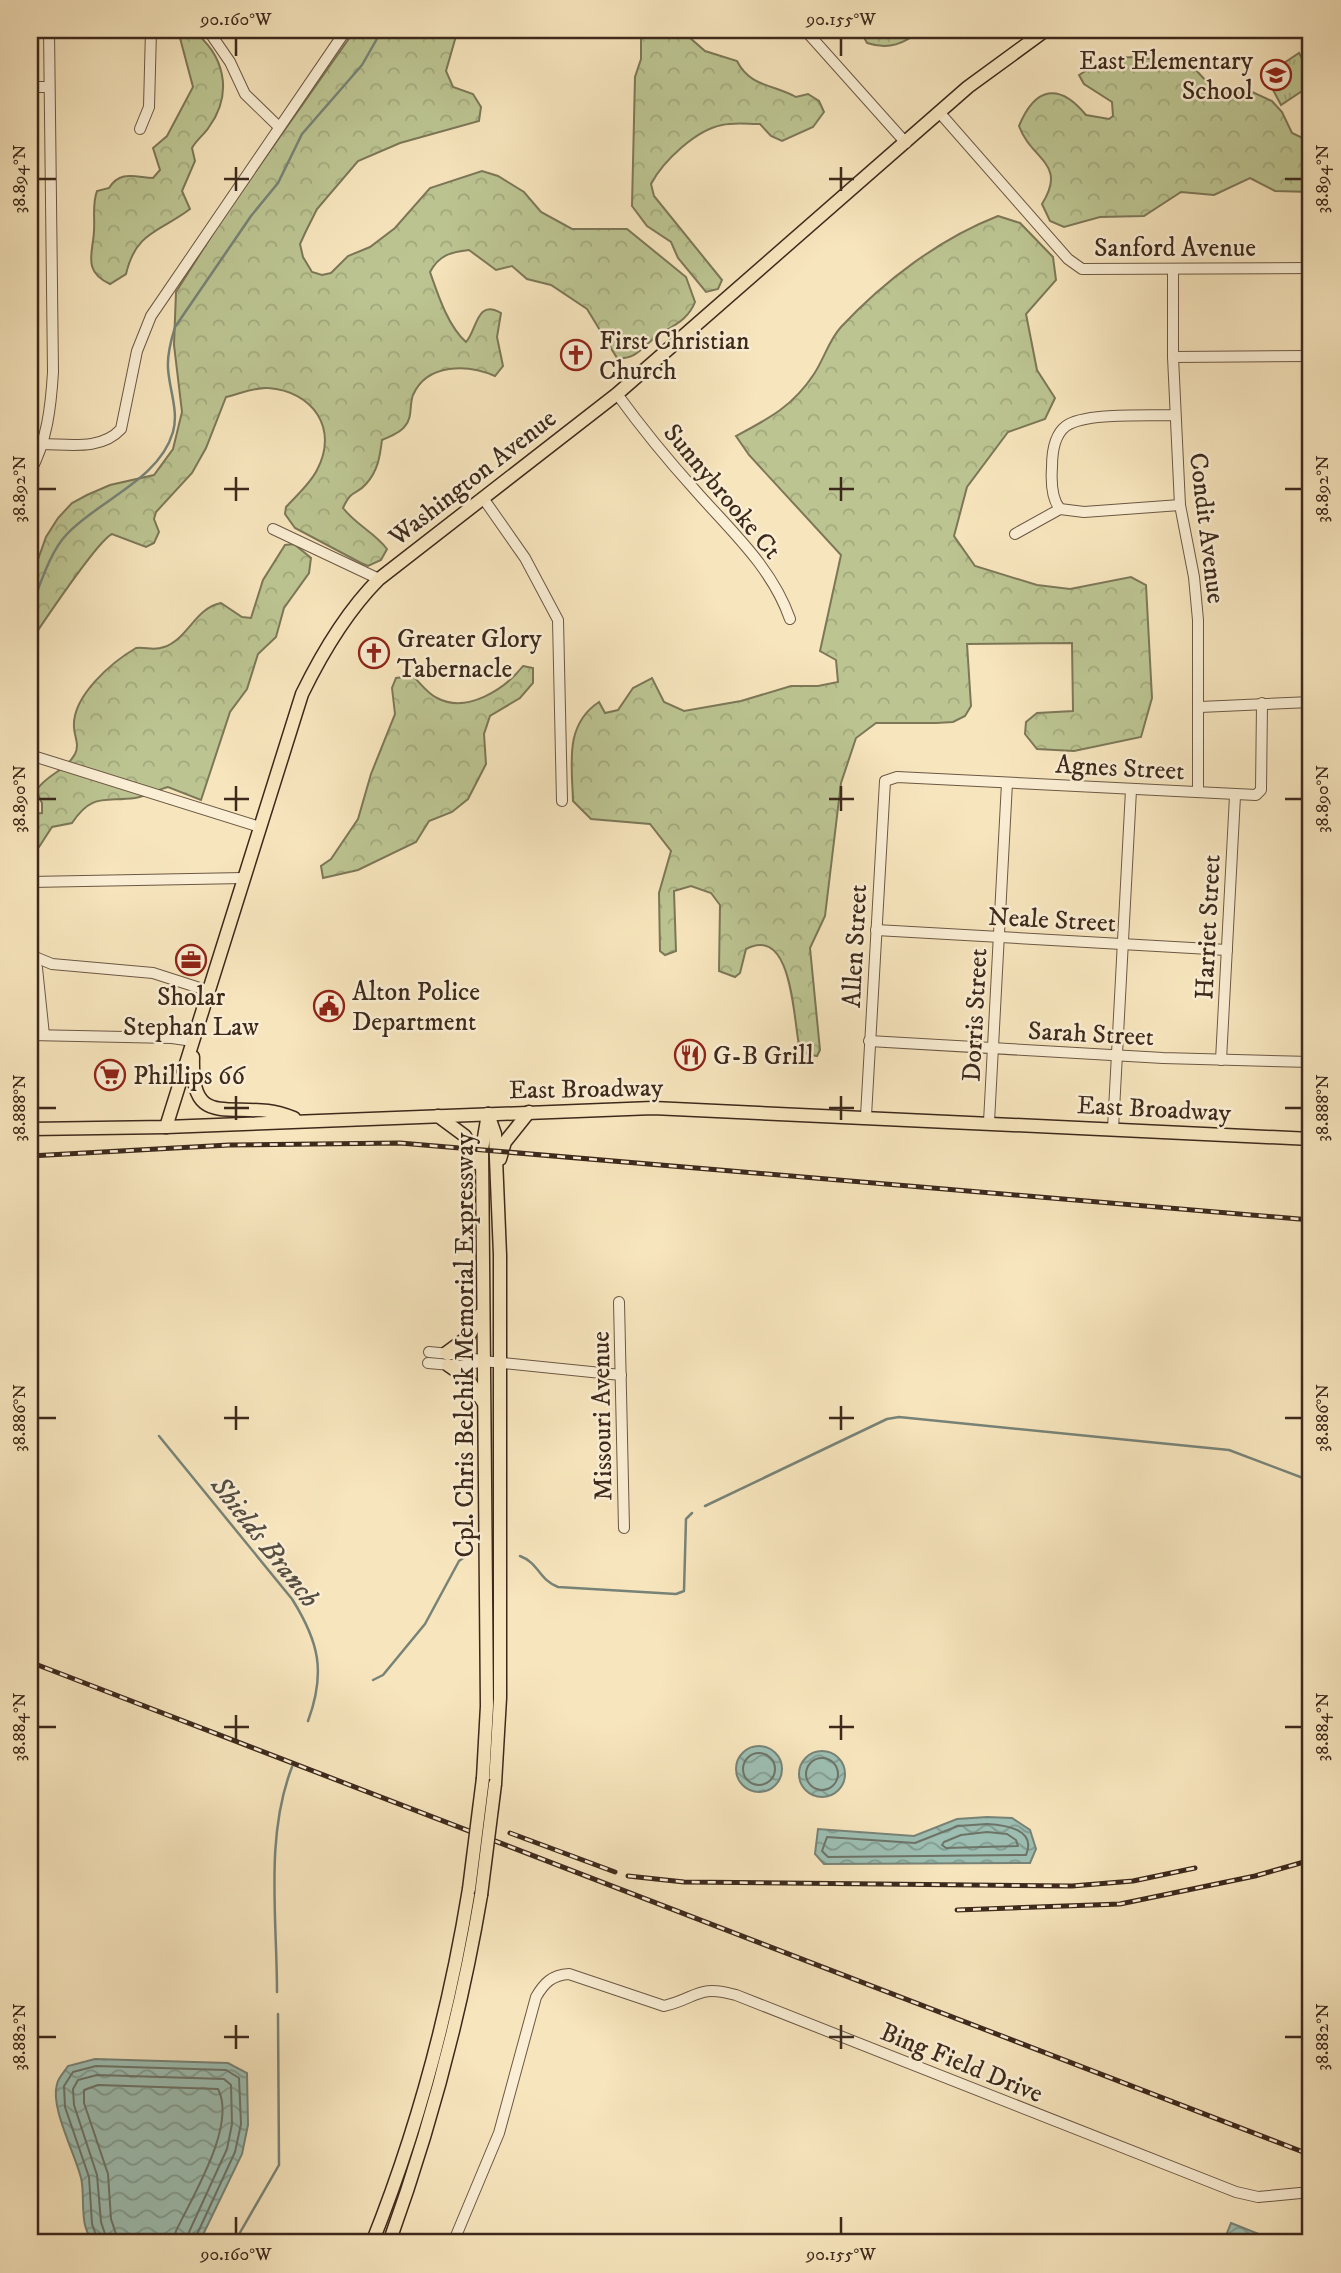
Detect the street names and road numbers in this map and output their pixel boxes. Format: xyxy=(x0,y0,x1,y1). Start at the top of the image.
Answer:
street label: Sanford Avenue xyxy=(1094,232,1256,265)
street label: Washington Avenue xyxy=(382,402,563,554)
street label: Sunnybrooke Ct xyxy=(656,417,788,567)
street label: Condit Avenue xyxy=(1181,451,1232,606)
street label: Agnes Street xyxy=(1055,749,1185,788)
street label: Harriet Street xyxy=(1188,854,1229,1000)
street label: Allen Street xyxy=(836,884,875,1009)
street label: Neale Street xyxy=(987,901,1117,940)
street label: Dorris Street xyxy=(956,947,995,1083)
street label: Sarah Street xyxy=(1027,1015,1155,1054)
street label: East Broadway xyxy=(509,1072,664,1107)
street label: East Broadway xyxy=(1076,1089,1233,1130)
street label: Cpl. Chris Belchik Memorial Expressway xyxy=(449,1132,482,1557)
street label: Missouri Avenue xyxy=(585,1331,620,1501)
street label: Bing Field Drive xyxy=(875,2016,1048,2111)

